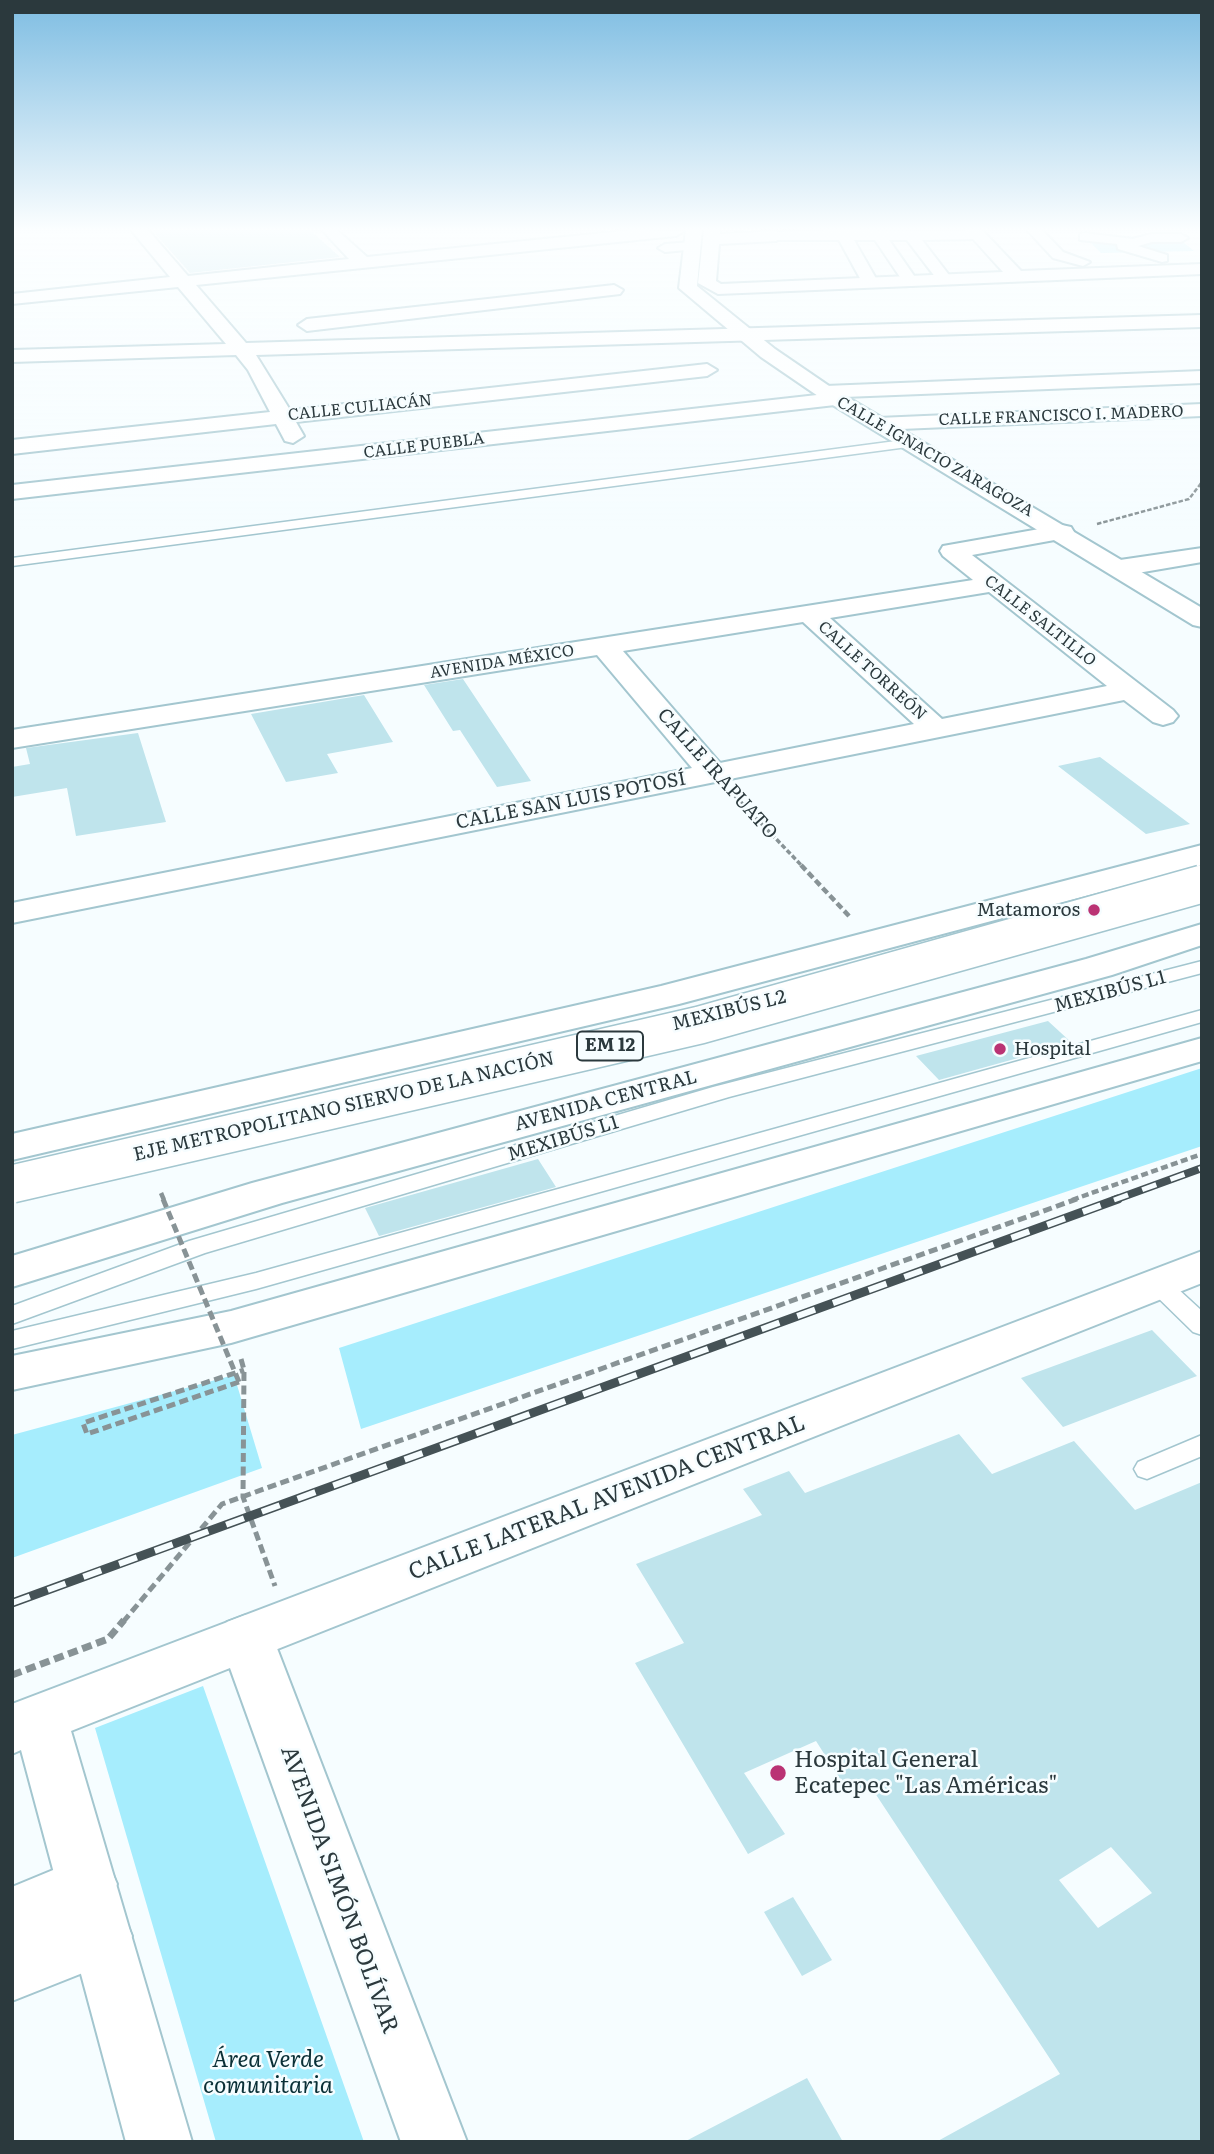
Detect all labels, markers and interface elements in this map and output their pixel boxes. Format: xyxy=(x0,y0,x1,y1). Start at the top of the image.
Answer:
street label: CALLE CULIACÁN xyxy=(287,391,433,425)
street label: CALLE IGNACIO ZARAGOZA xyxy=(833,393,1037,521)
street label: CALLE FRANCISCO I. MADERO xyxy=(938,402,1184,430)
street label: CALLE PUEBLA xyxy=(362,429,486,463)
street label: CALLE SALTILLO xyxy=(980,571,1100,671)
street label: CALLE TORREÓN xyxy=(814,617,930,725)
street label: AVENIDA MÉXICO xyxy=(429,641,575,683)
street label: CALLE IRAPUATO xyxy=(652,704,782,844)
street label: CALLE SAN LUIS POTOSÍ xyxy=(454,768,688,834)
place label: Matamoros xyxy=(977,899,1080,921)
marker: Matamoros xyxy=(1086,902,1102,918)
street label: MEXIBÚS L1 xyxy=(1052,966,1168,1018)
street label: MEXIBÚS L2 xyxy=(670,986,788,1036)
road number: EM 12 xyxy=(577,1031,643,1060)
place label: Hospital xyxy=(1014,1038,1091,1060)
marker: Hospital xyxy=(992,1041,1008,1057)
street label: EJE METROPOLITANO SIERVO DE LA NACIÓN xyxy=(131,1047,557,1167)
street label: AVENIDA CENTRAL xyxy=(512,1066,700,1136)
street label: MEXIBÚS L1 xyxy=(505,1111,621,1167)
street label: CALLE LATERAL AVENIDA CENTRAL xyxy=(405,1409,809,1587)
street label: AVENIDA SIMÓN BOLÍVAR xyxy=(274,1742,404,2038)
place label: Hospital General Ecatepec "Las Américas" xyxy=(794,1746,1057,1800)
marker: Hospital General Ecatepec "Las Américas" xyxy=(768,1763,788,1783)
park label: Área Verde comunitaria xyxy=(203,2046,333,2100)

